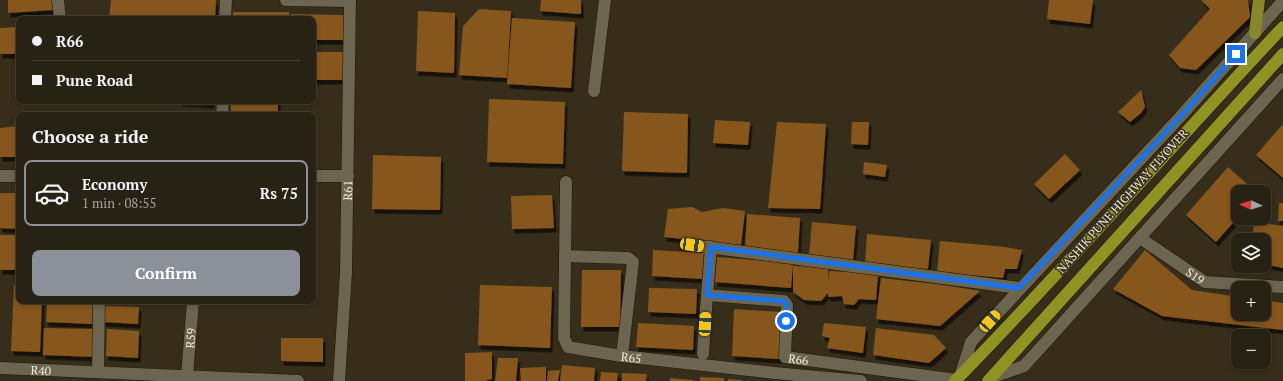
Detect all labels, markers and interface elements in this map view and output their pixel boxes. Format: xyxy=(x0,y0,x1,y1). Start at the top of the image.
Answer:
text: R66 xyxy=(56,31,83,51)
route end xyxy=(1227,45,1245,63)
text: Pune Road xyxy=(56,70,133,90)
text: Choose a ride xyxy=(32,124,148,148)
street label: NASHIK PUNE HIGHWAY FLYOVER xyxy=(1053,125,1191,276)
text: Economy xyxy=(82,174,147,194)
icon: car xyxy=(34,175,70,211)
street label: R61 xyxy=(340,180,355,201)
text: Rs 75 xyxy=(260,183,298,203)
north arrow xyxy=(1231,185,1271,225)
map controls xyxy=(1231,185,1271,369)
text: 1 min · 08:55 xyxy=(82,194,156,212)
button: layers xyxy=(1231,233,1271,273)
car xyxy=(679,237,705,253)
button: Confirm xyxy=(32,250,300,296)
street label: S19 xyxy=(1183,264,1208,287)
button: + xyxy=(1231,281,1271,321)
car xyxy=(978,308,1002,334)
car xyxy=(698,312,712,336)
route start xyxy=(777,312,795,330)
street label: R59 xyxy=(182,327,198,349)
button: − xyxy=(1231,329,1271,369)
street label: R65 xyxy=(620,348,642,366)
street label: R66 xyxy=(787,350,810,368)
street label: R40 xyxy=(30,362,52,378)

